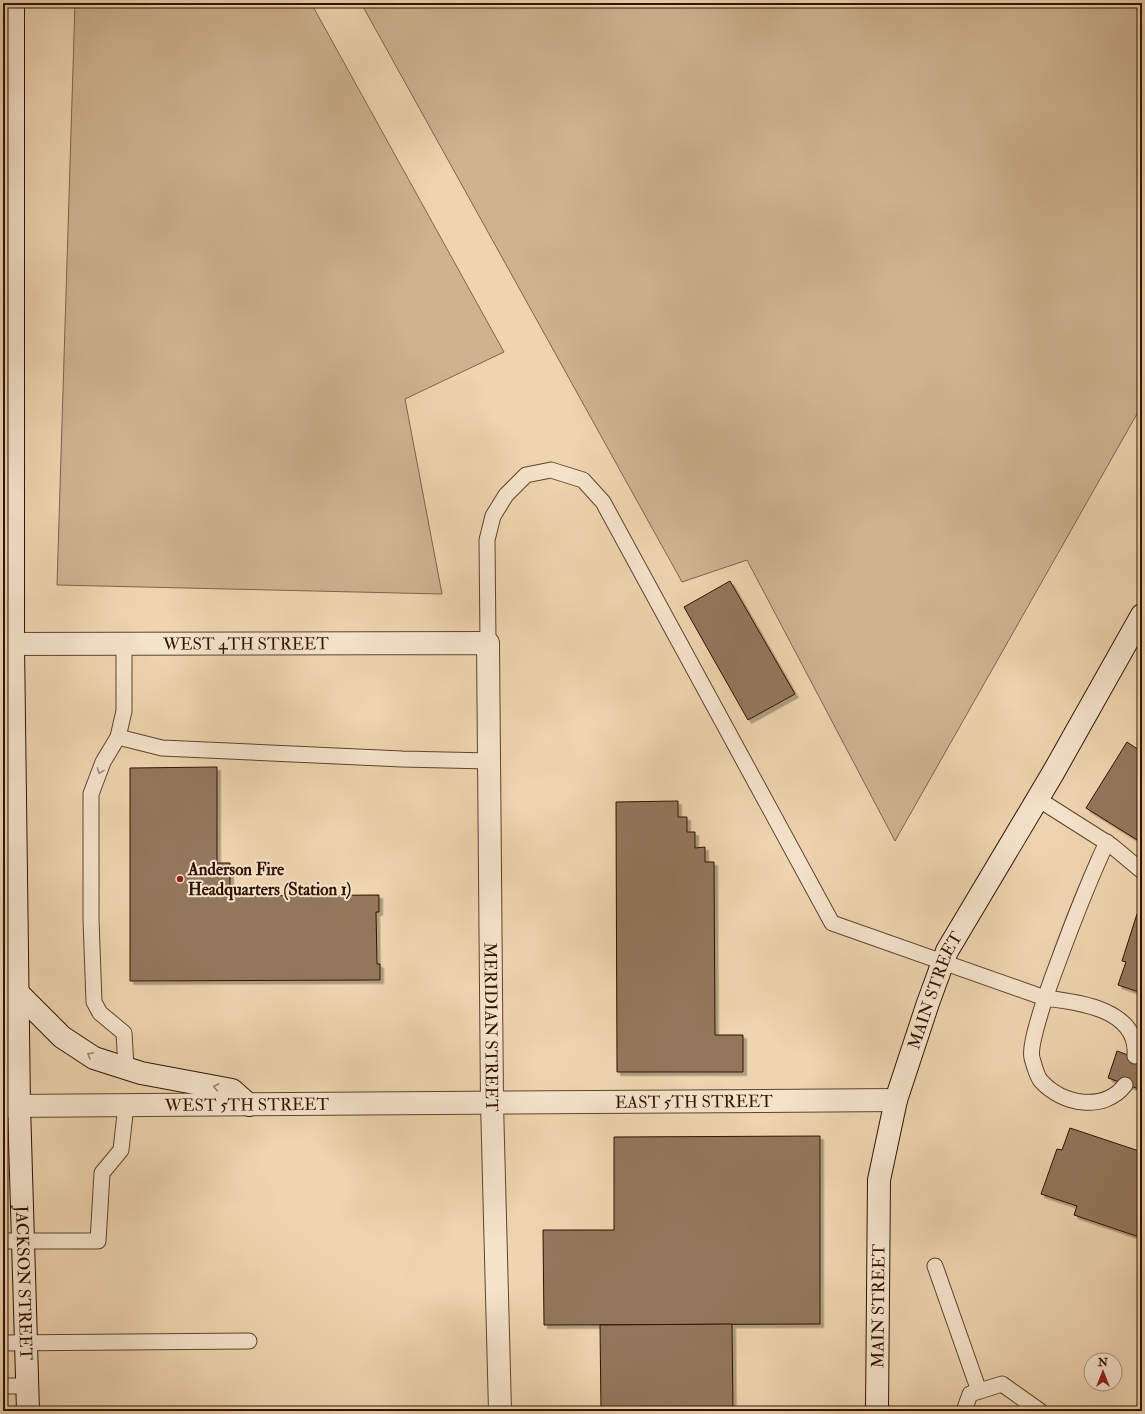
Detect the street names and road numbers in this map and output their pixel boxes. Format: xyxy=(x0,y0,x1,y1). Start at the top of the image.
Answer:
street label: WEST 4TH STREET xyxy=(162,633,329,655)
street label: MAIN STREET xyxy=(903,928,967,1052)
street label: MERIDIAN STREET xyxy=(480,942,502,1112)
street label: EAST 5TH STREET xyxy=(615,1091,773,1113)
street label: WEST 5TH STREET xyxy=(164,1094,330,1116)
street label: JACKSON STREET xyxy=(10,1204,37,1361)
street label: MAIN STREET xyxy=(867,1243,889,1368)

